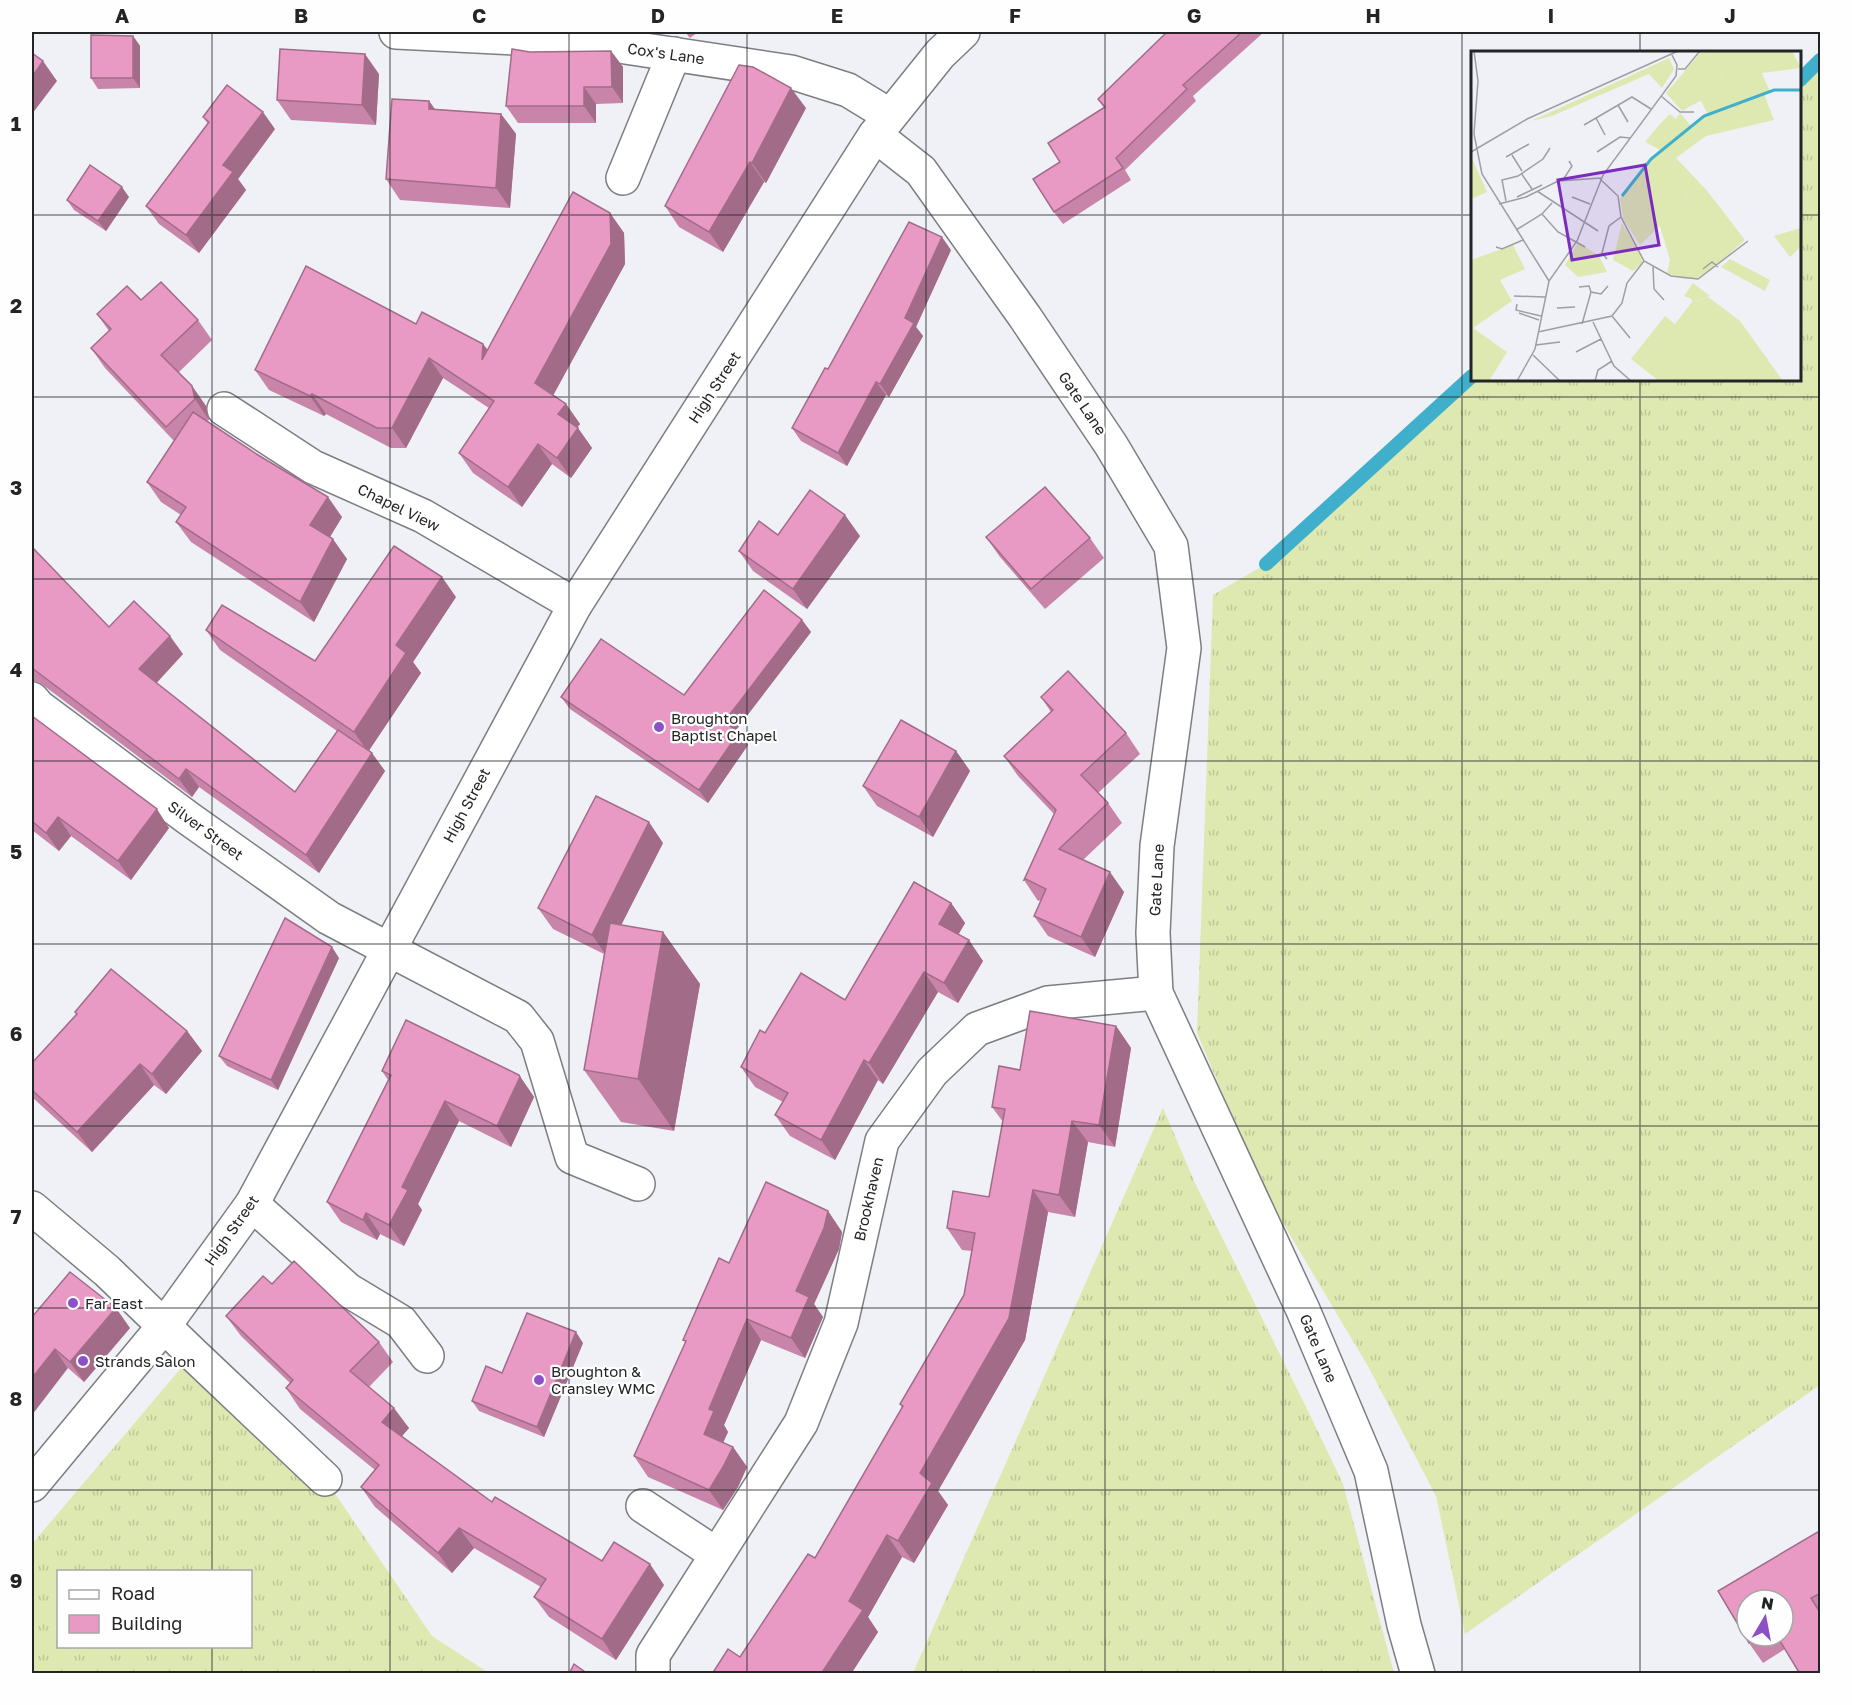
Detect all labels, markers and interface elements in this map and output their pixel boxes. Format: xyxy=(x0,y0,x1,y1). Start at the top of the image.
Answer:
text: A xyxy=(115,3,129,27)
text: B xyxy=(294,3,308,27)
text: C xyxy=(472,3,486,27)
text: D xyxy=(651,3,665,27)
text: E xyxy=(831,3,843,27)
text: F xyxy=(1009,3,1021,27)
text: G xyxy=(1187,3,1201,27)
text: H xyxy=(1365,3,1381,27)
text: I xyxy=(1548,3,1554,27)
text: J xyxy=(1724,3,1736,27)
street label: Cox's Lane xyxy=(626,39,706,67)
inset map xyxy=(1471,51,1801,381)
text: 1 xyxy=(11,111,21,135)
text: 2 xyxy=(10,293,22,317)
street label: High Street xyxy=(684,348,744,426)
street label: Gate Lane xyxy=(1055,368,1111,438)
text: 3 xyxy=(10,475,22,499)
street label: Chapel View xyxy=(355,479,443,535)
text: 4 xyxy=(10,657,22,681)
place label: Broughton Baptist Chapel xyxy=(671,709,777,744)
marker: Broughton Baptist Chapel xyxy=(652,720,666,734)
street label: High Street xyxy=(439,765,493,845)
street label: Silver Street xyxy=(165,797,247,863)
text: 5 xyxy=(10,839,22,863)
street label: Gate Lane xyxy=(1145,843,1167,917)
text: 6 xyxy=(10,1021,22,1045)
street label: Brookhaven xyxy=(850,1155,886,1243)
street label: High Street xyxy=(200,1191,262,1269)
text: 7 xyxy=(11,1204,22,1228)
place label: Far East xyxy=(85,1294,143,1312)
marker: Far East xyxy=(66,1296,80,1310)
street label: Gate Lane xyxy=(1297,1311,1342,1385)
place label: Strands Salon xyxy=(95,1352,196,1370)
marker: Strands Salon xyxy=(76,1354,90,1368)
place label: Broughton & Cransley WMC xyxy=(551,1362,655,1397)
marker: Broughton & Cransley WMC xyxy=(532,1373,546,1387)
text: 8 xyxy=(10,1386,22,1410)
text: 9 xyxy=(10,1568,22,1592)
legend xyxy=(57,1570,252,1648)
text: Road xyxy=(111,1582,155,1604)
north arrow xyxy=(1735,1588,1795,1648)
text: N xyxy=(1760,1592,1775,1614)
text: Building xyxy=(111,1612,182,1634)

